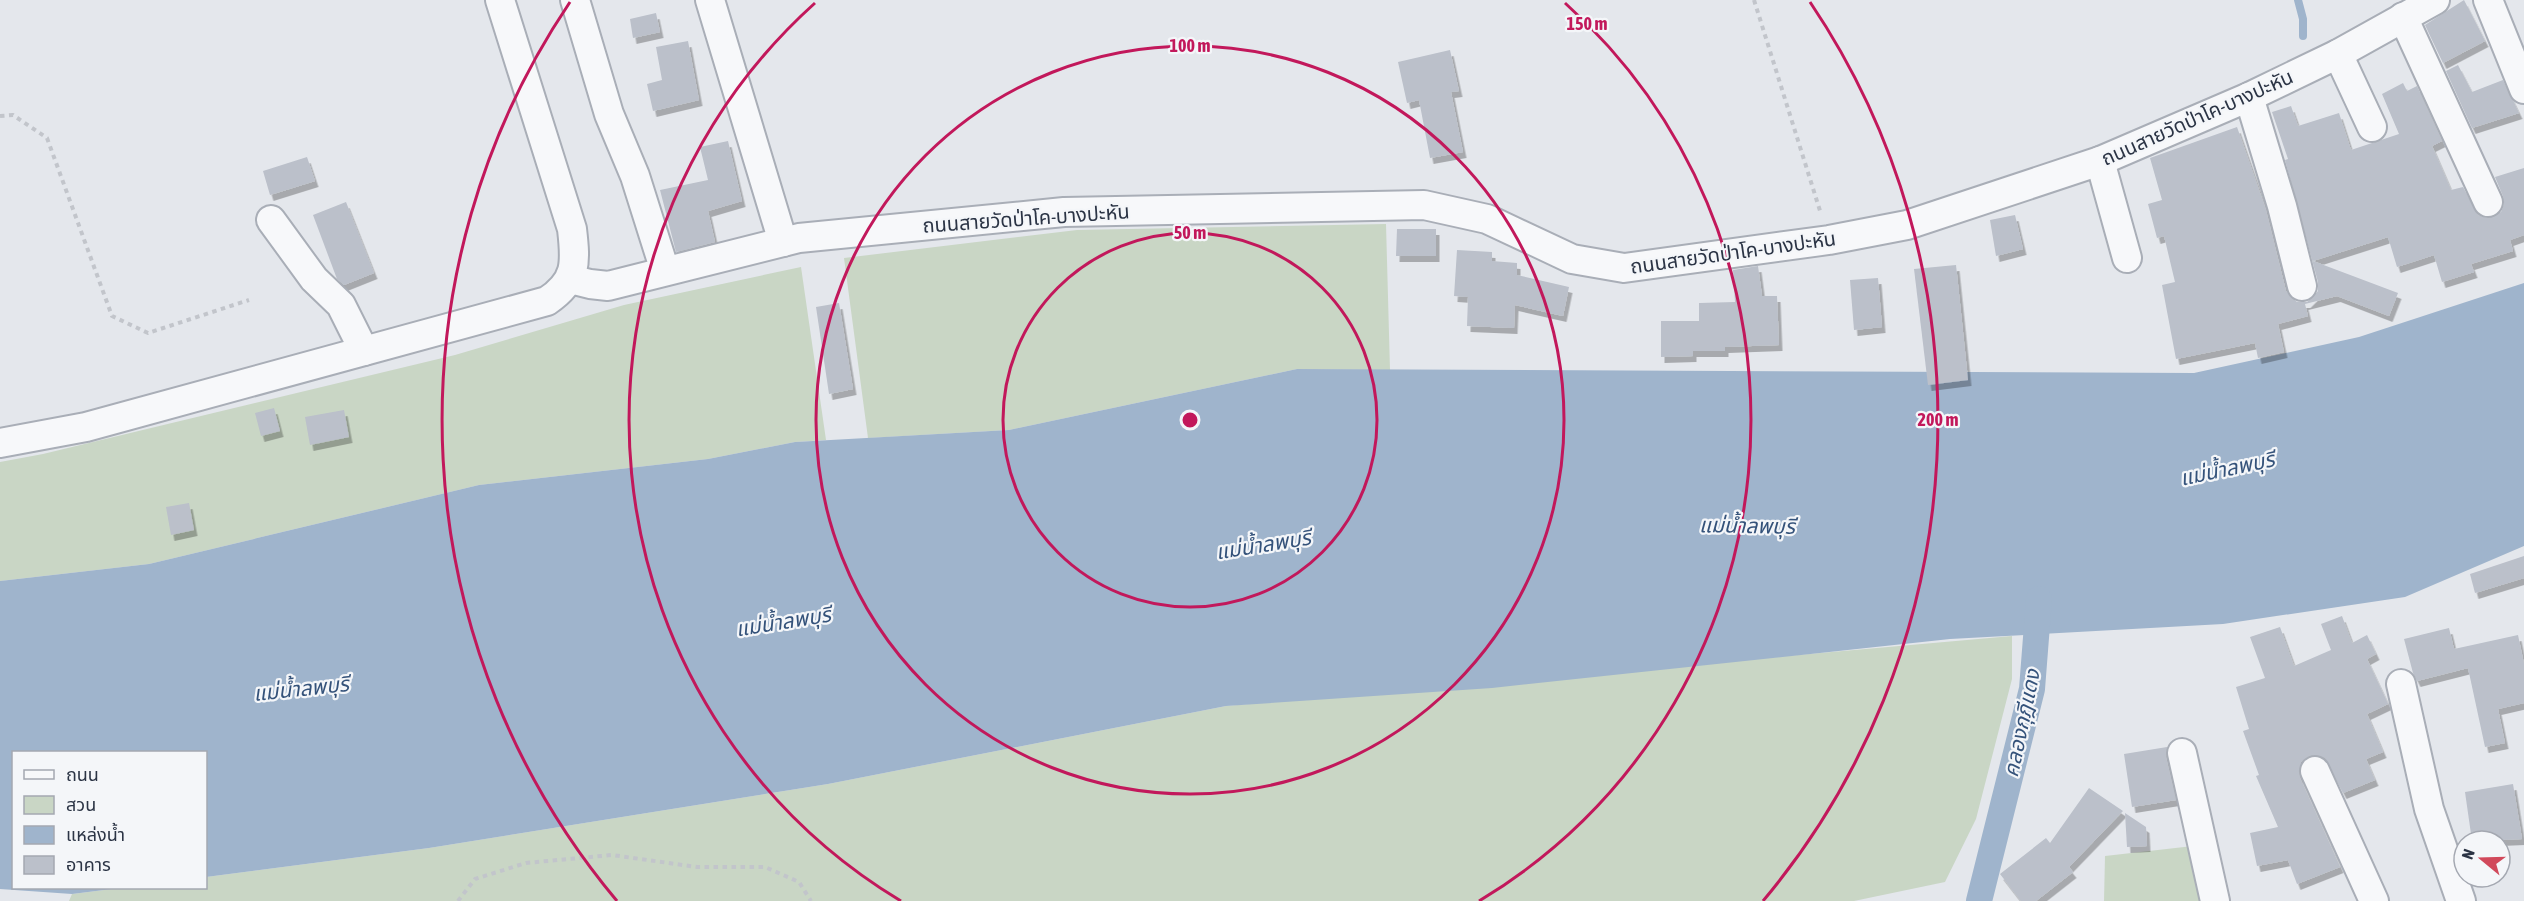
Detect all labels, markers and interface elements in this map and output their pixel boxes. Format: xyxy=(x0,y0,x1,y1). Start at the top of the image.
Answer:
text: 150 m xyxy=(1567,13,1607,34)
text: 100 m xyxy=(1170,35,1210,56)
street label: ถนนสายวัดป่าโค-บางปะหัน xyxy=(2098,64,2296,170)
street label: ถนนสายวัดป่าโค-บางปะหัน xyxy=(922,199,1130,237)
text: 50 m xyxy=(1174,222,1206,243)
street label: ถนนสายวัดป่าโค-บางปะหัน xyxy=(1629,226,1837,278)
text: 200 m xyxy=(1918,409,1958,430)
centre of rings xyxy=(1180,410,1200,430)
water label: แม่น้ำลพบุรี xyxy=(2177,444,2281,492)
water label: แม่น้ำลพบุรี xyxy=(1699,510,1799,540)
water label: แม่น้ำลพบุรี xyxy=(1214,522,1316,565)
water label: แม่น้ำลพบุรี xyxy=(734,599,836,642)
water label: คลองกุฎีแดง xyxy=(1998,665,2046,779)
water label: แม่น้ำลพบุรี xyxy=(252,669,354,707)
legend xyxy=(12,751,207,889)
text: ถนน xyxy=(66,764,99,785)
text: สวน xyxy=(66,794,96,815)
text: แหล่งน้ำ xyxy=(66,822,125,845)
north arrow xyxy=(2452,829,2512,889)
text: N xyxy=(2458,847,2478,862)
text: อาคาร xyxy=(66,854,111,875)

